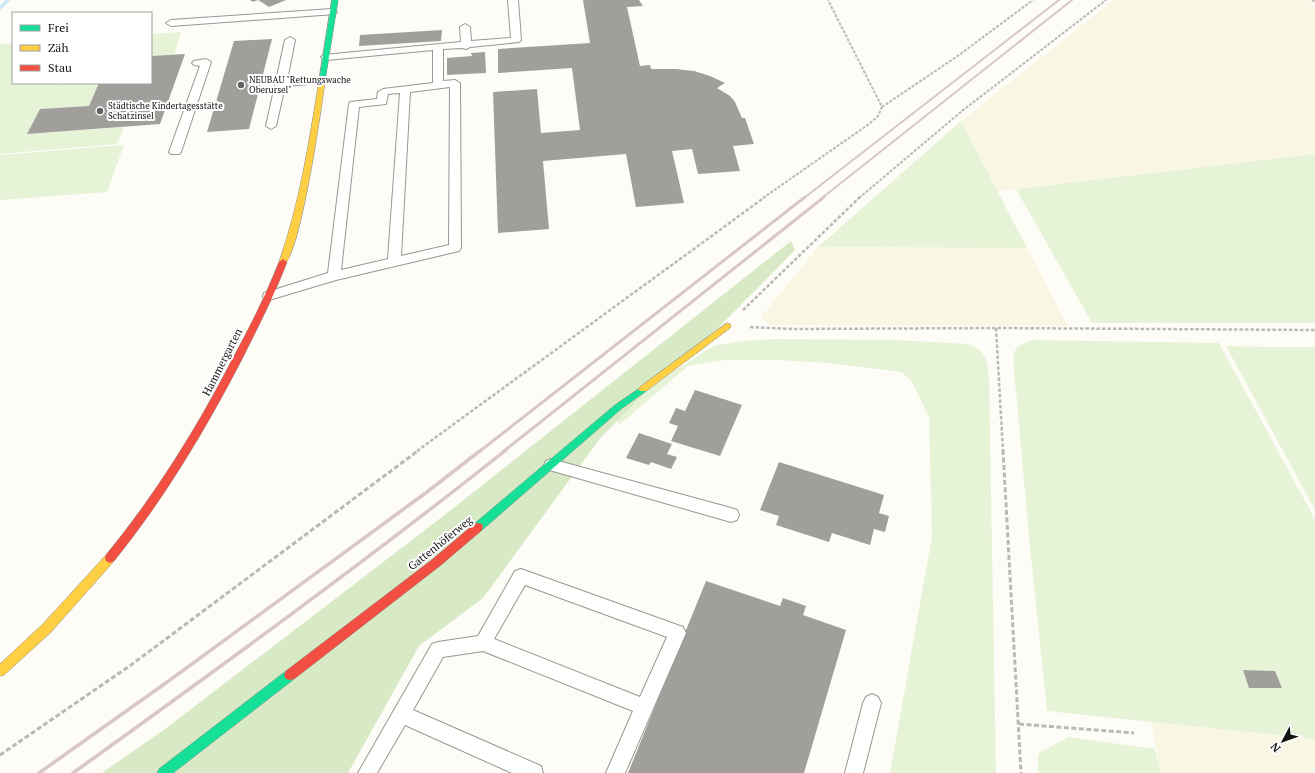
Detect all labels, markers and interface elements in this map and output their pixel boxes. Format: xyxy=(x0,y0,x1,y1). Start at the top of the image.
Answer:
legend xyxy=(12,12,152,84)
text: Frei xyxy=(48,20,69,35)
text: Zäh xyxy=(48,40,68,55)
text: Stau xyxy=(48,60,72,75)
place label: NEUBAU "Rettungswache Oberursel" xyxy=(249,74,351,96)
marker: NEUBAU "Rettungswache Oberursel" xyxy=(236,80,246,90)
place label: Städtische Kindertagesstätte Schatzinsel xyxy=(108,100,223,122)
marker: Städtische Kindertagesstätte Schatzinsel xyxy=(95,106,105,116)
street label: Hammergarten xyxy=(199,325,245,398)
street label: Gattenhöferweg xyxy=(405,513,475,573)
north arrow xyxy=(1263,721,1303,761)
text: N xyxy=(1267,739,1283,755)

